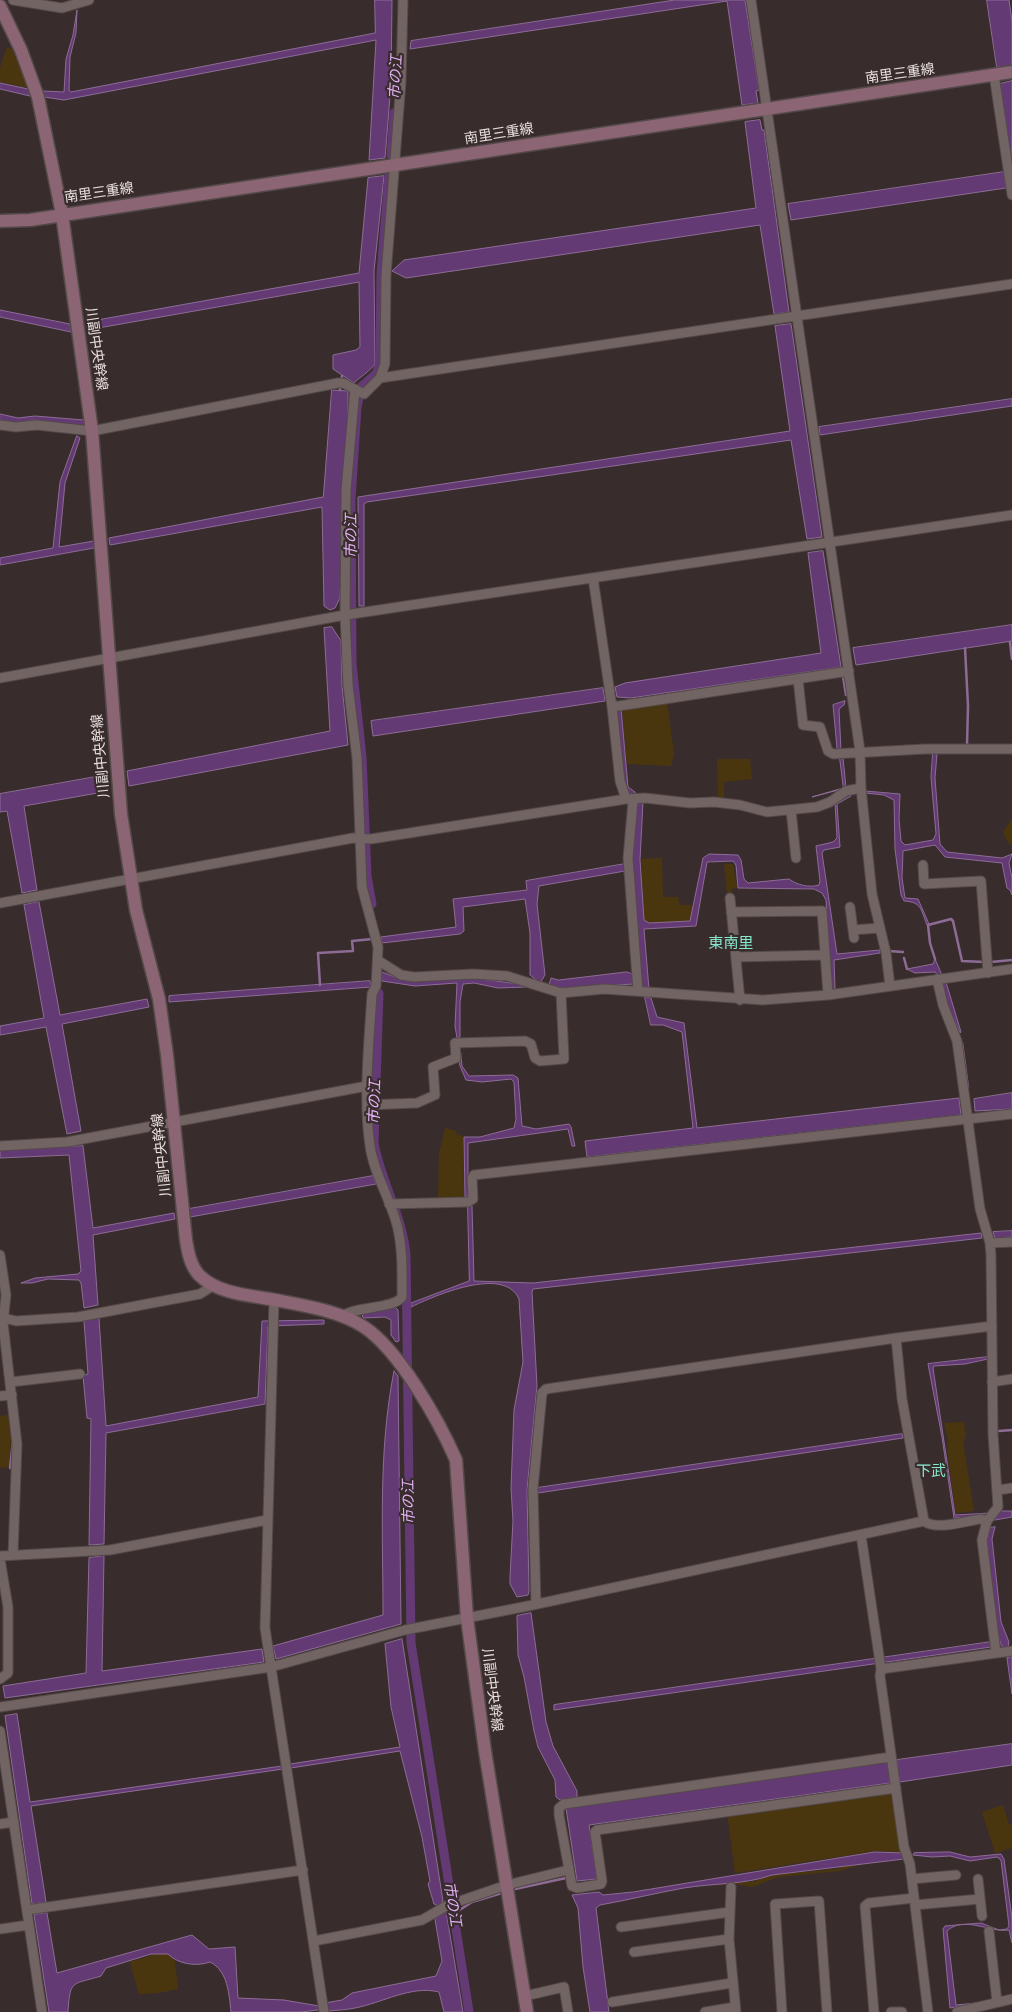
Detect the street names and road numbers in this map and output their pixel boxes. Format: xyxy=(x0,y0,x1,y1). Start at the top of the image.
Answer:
street label: 南里三重線 xyxy=(864,61,936,87)
street label: 南里三重線 xyxy=(463,120,535,148)
street label: 南里三重線 xyxy=(63,180,135,206)
street label: 川副中央幹線 xyxy=(82,306,110,392)
street label: 川副中央幹線 xyxy=(89,713,113,799)
street label: 川副中央幹線 xyxy=(149,1112,175,1198)
street label: 川副中央幹線 xyxy=(479,1647,505,1733)

